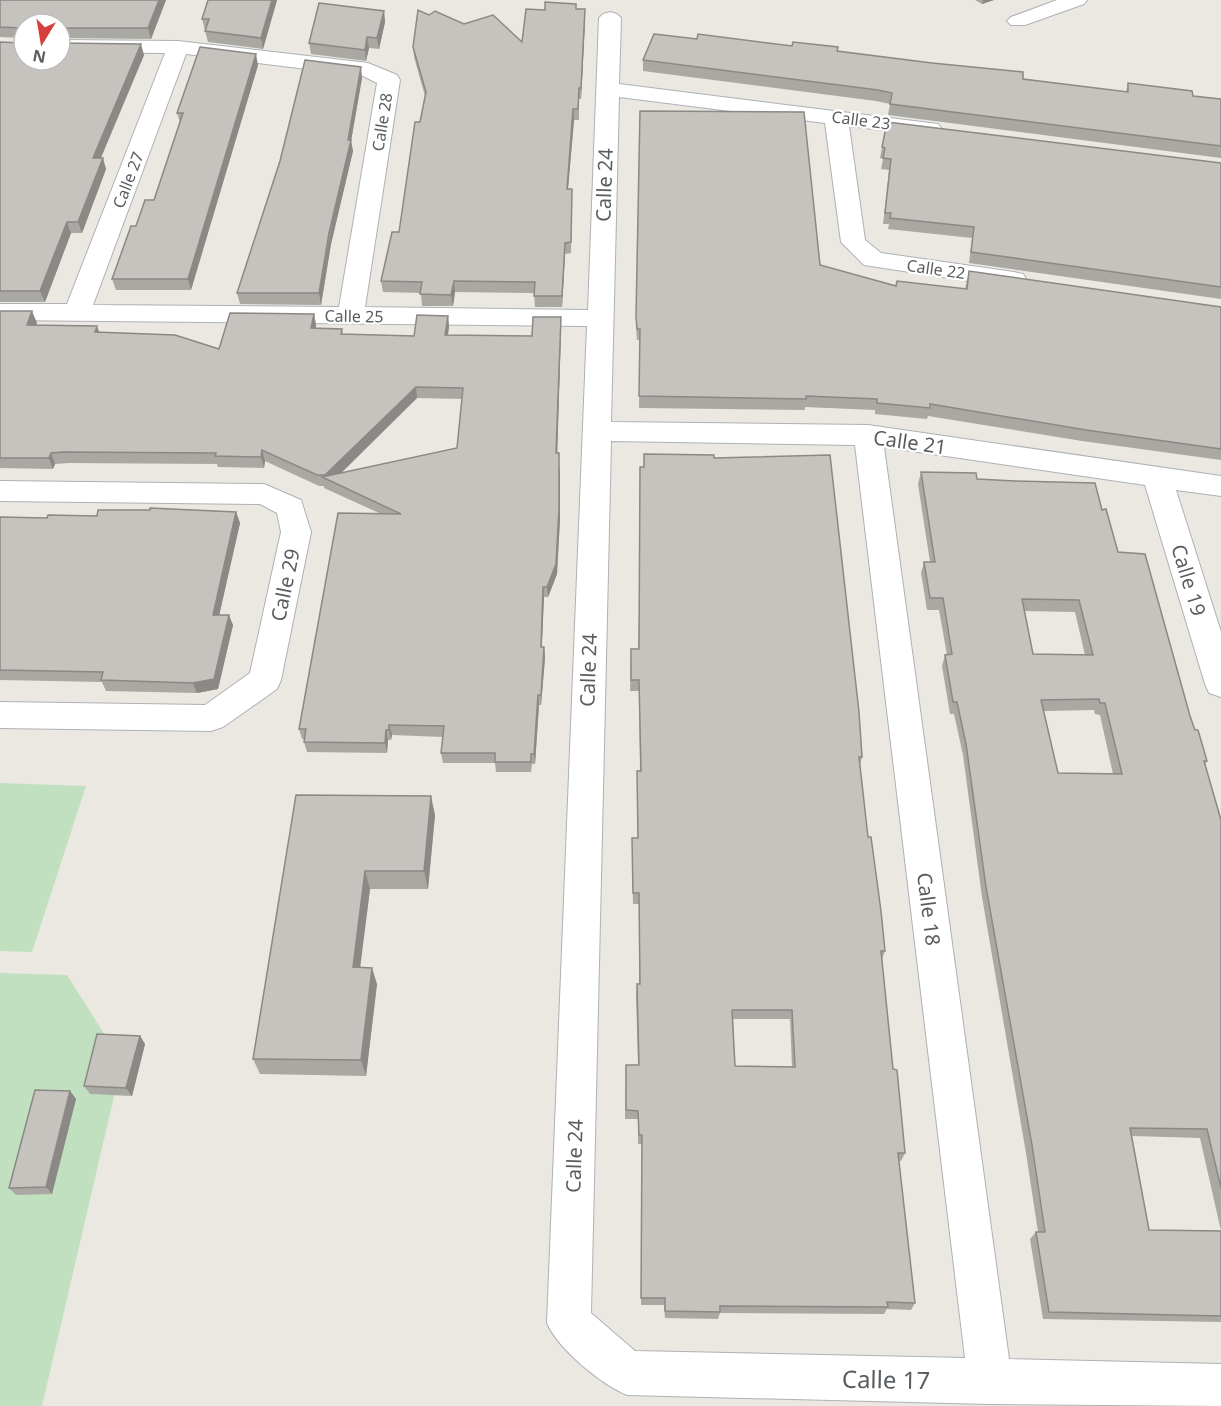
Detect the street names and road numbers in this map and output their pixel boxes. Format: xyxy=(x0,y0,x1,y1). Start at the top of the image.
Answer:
street label: Calle 28 xyxy=(367,91,397,153)
street label: Calle 23 xyxy=(830,105,892,135)
street label: Calle 24 xyxy=(589,147,619,222)
street label: Calle 27 xyxy=(107,149,149,211)
street label: Calle 22 xyxy=(905,254,967,284)
street label: Calle 25 xyxy=(324,304,384,328)
street label: Calle 21 xyxy=(872,424,948,460)
street label: Calle 19 xyxy=(1165,541,1213,619)
street label: Calle 29 xyxy=(264,546,306,624)
street label: Calle 24 xyxy=(573,632,603,707)
street label: Calle 18 xyxy=(911,871,947,947)
street label: Calle 24 xyxy=(559,1118,589,1193)
street label: Calle 17 xyxy=(842,1362,930,1396)

